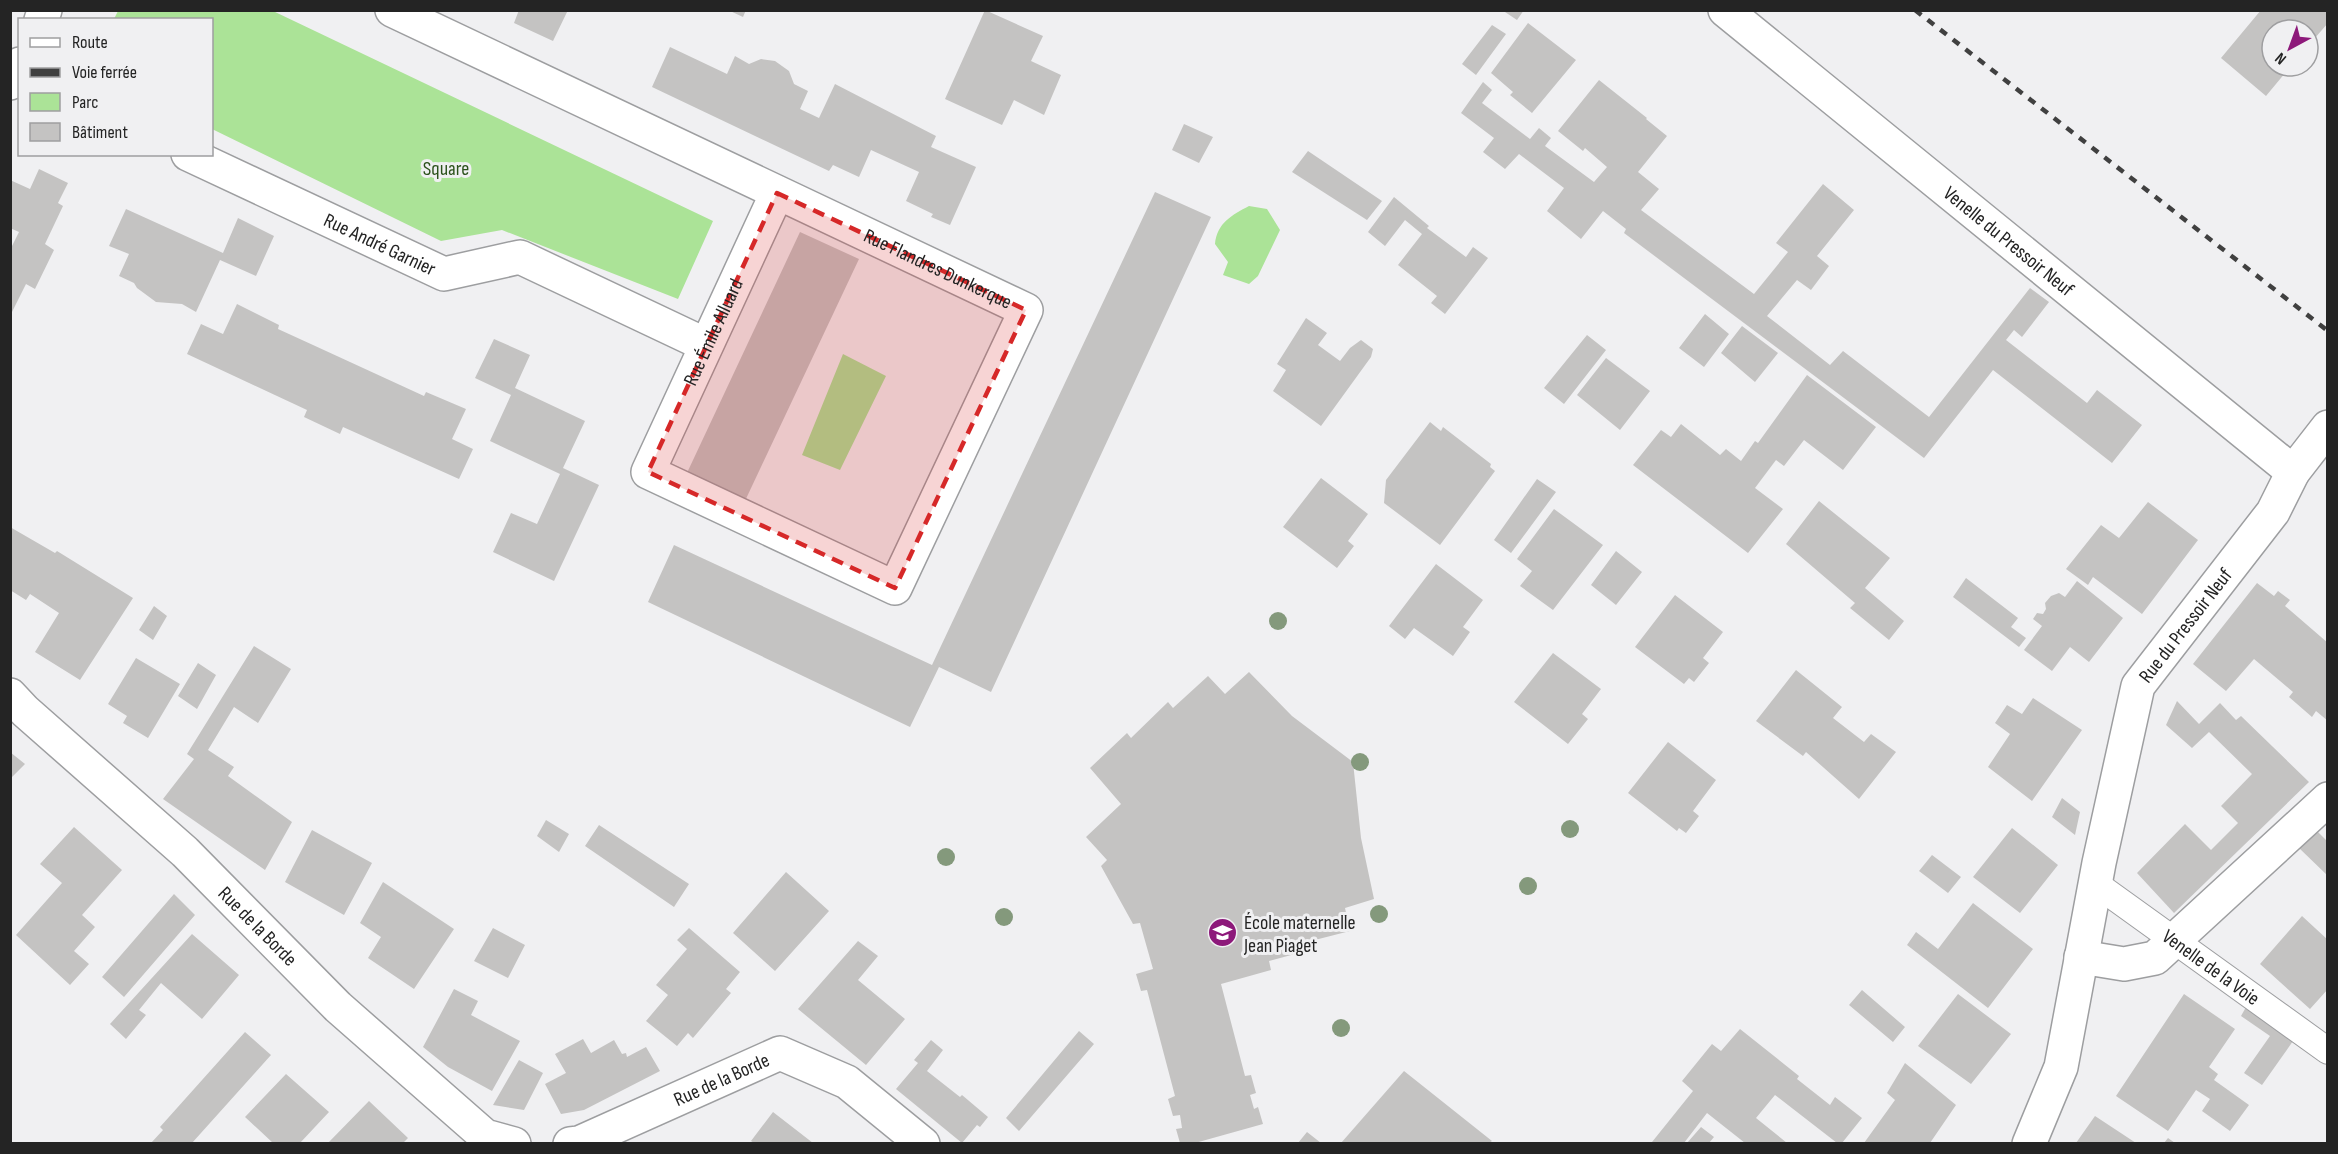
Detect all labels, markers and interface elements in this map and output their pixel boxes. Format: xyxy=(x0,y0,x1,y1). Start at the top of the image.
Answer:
legend xyxy=(18,18,213,156)
north arrow xyxy=(2260,18,2320,78)
text: Route xyxy=(72,32,108,53)
text: N xyxy=(2272,48,2291,68)
text: Voie ferrée xyxy=(72,62,137,83)
text: Parc xyxy=(72,92,98,113)
text: Bâtiment xyxy=(72,122,128,143)
park label: Square xyxy=(423,157,469,181)
street label: Venelle du Pressoir Neuf xyxy=(1938,182,2079,302)
street label: Rue André Garnier xyxy=(320,208,440,281)
street label: Rue Flandres Dunkerque xyxy=(860,224,1015,315)
street label: Rue Émile Alluard xyxy=(679,275,749,389)
street label: Rue du Pressoir Neuf xyxy=(2134,564,2238,688)
street label: Rue de la Borde xyxy=(213,882,302,971)
place label: École maternelle Jean Piaget xyxy=(1243,911,1356,958)
school or university icon: École maternelle Jean Piaget xyxy=(1207,917,1239,949)
street label: Venelle de la Voie xyxy=(2157,925,2264,1011)
street label: Rue de la Borde xyxy=(670,1048,773,1112)

